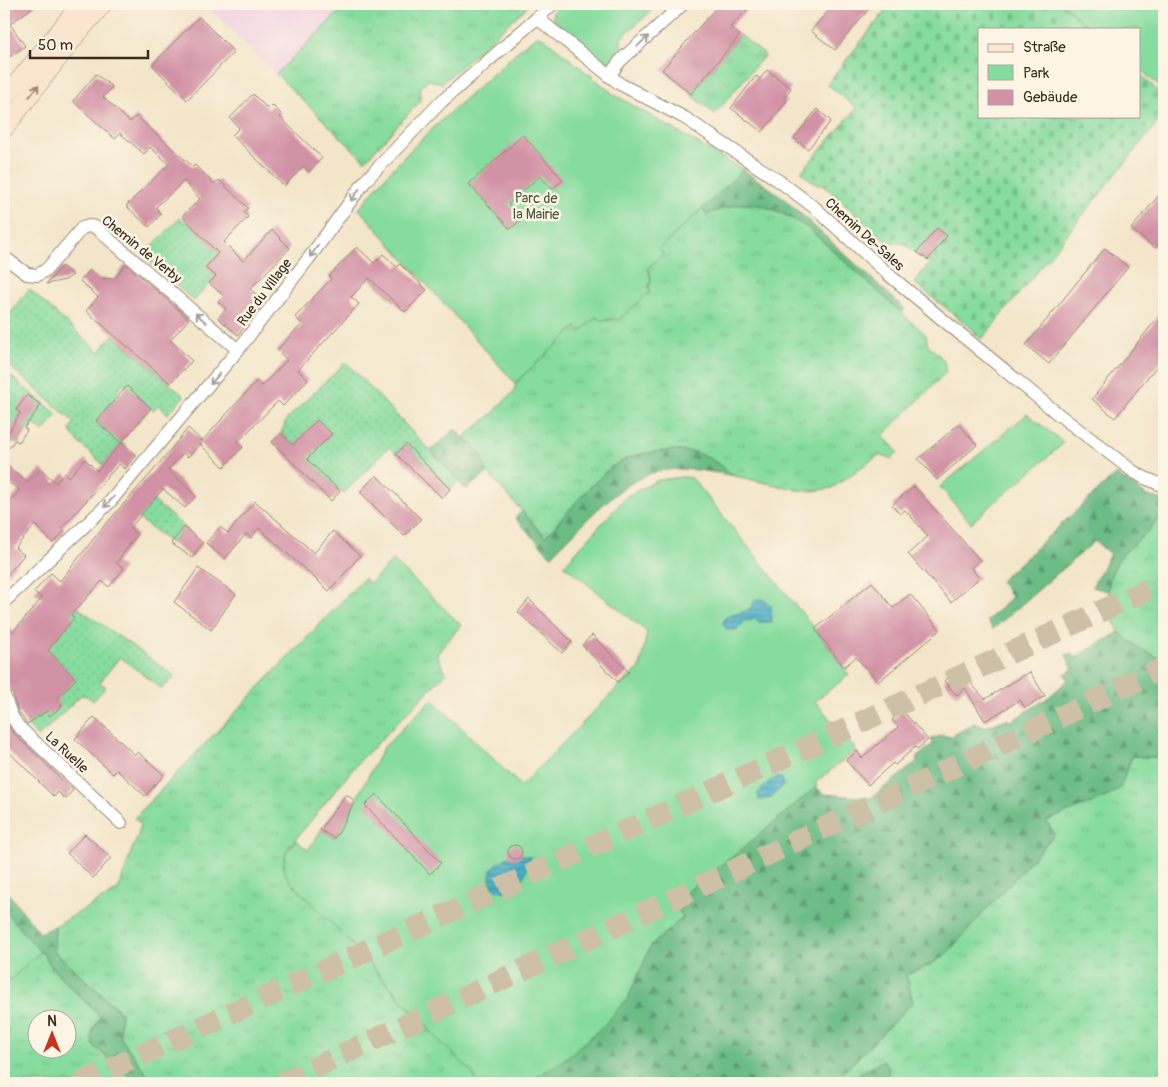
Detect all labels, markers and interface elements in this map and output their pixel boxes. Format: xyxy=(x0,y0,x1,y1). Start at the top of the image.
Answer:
scale bar xyxy=(30,28,148,60)
legend xyxy=(978,28,1140,118)
one-way arrow xyxy=(636,35,649,47)
text: 50 m xyxy=(38,36,73,55)
text: Straße xyxy=(1023,38,1066,57)
text: Park xyxy=(1023,64,1050,83)
one-way arrow xyxy=(28,85,39,98)
text: Gebäude xyxy=(1023,88,1078,107)
one-way arrow xyxy=(349,188,360,202)
park label: Parc de la Mairie xyxy=(513,190,559,223)
street label: Chemin De-Sales xyxy=(822,194,908,275)
street label: Chemin de Verby xyxy=(98,212,185,287)
one-way arrow xyxy=(309,243,319,257)
street label: Rue du Village xyxy=(234,255,295,329)
one-way arrow xyxy=(195,313,208,324)
one-way arrow xyxy=(209,372,220,385)
one-way arrow xyxy=(103,496,115,509)
street label: La Ruelle xyxy=(41,728,92,777)
north arrow xyxy=(28,1010,78,1060)
text: N xyxy=(47,1013,57,1030)

